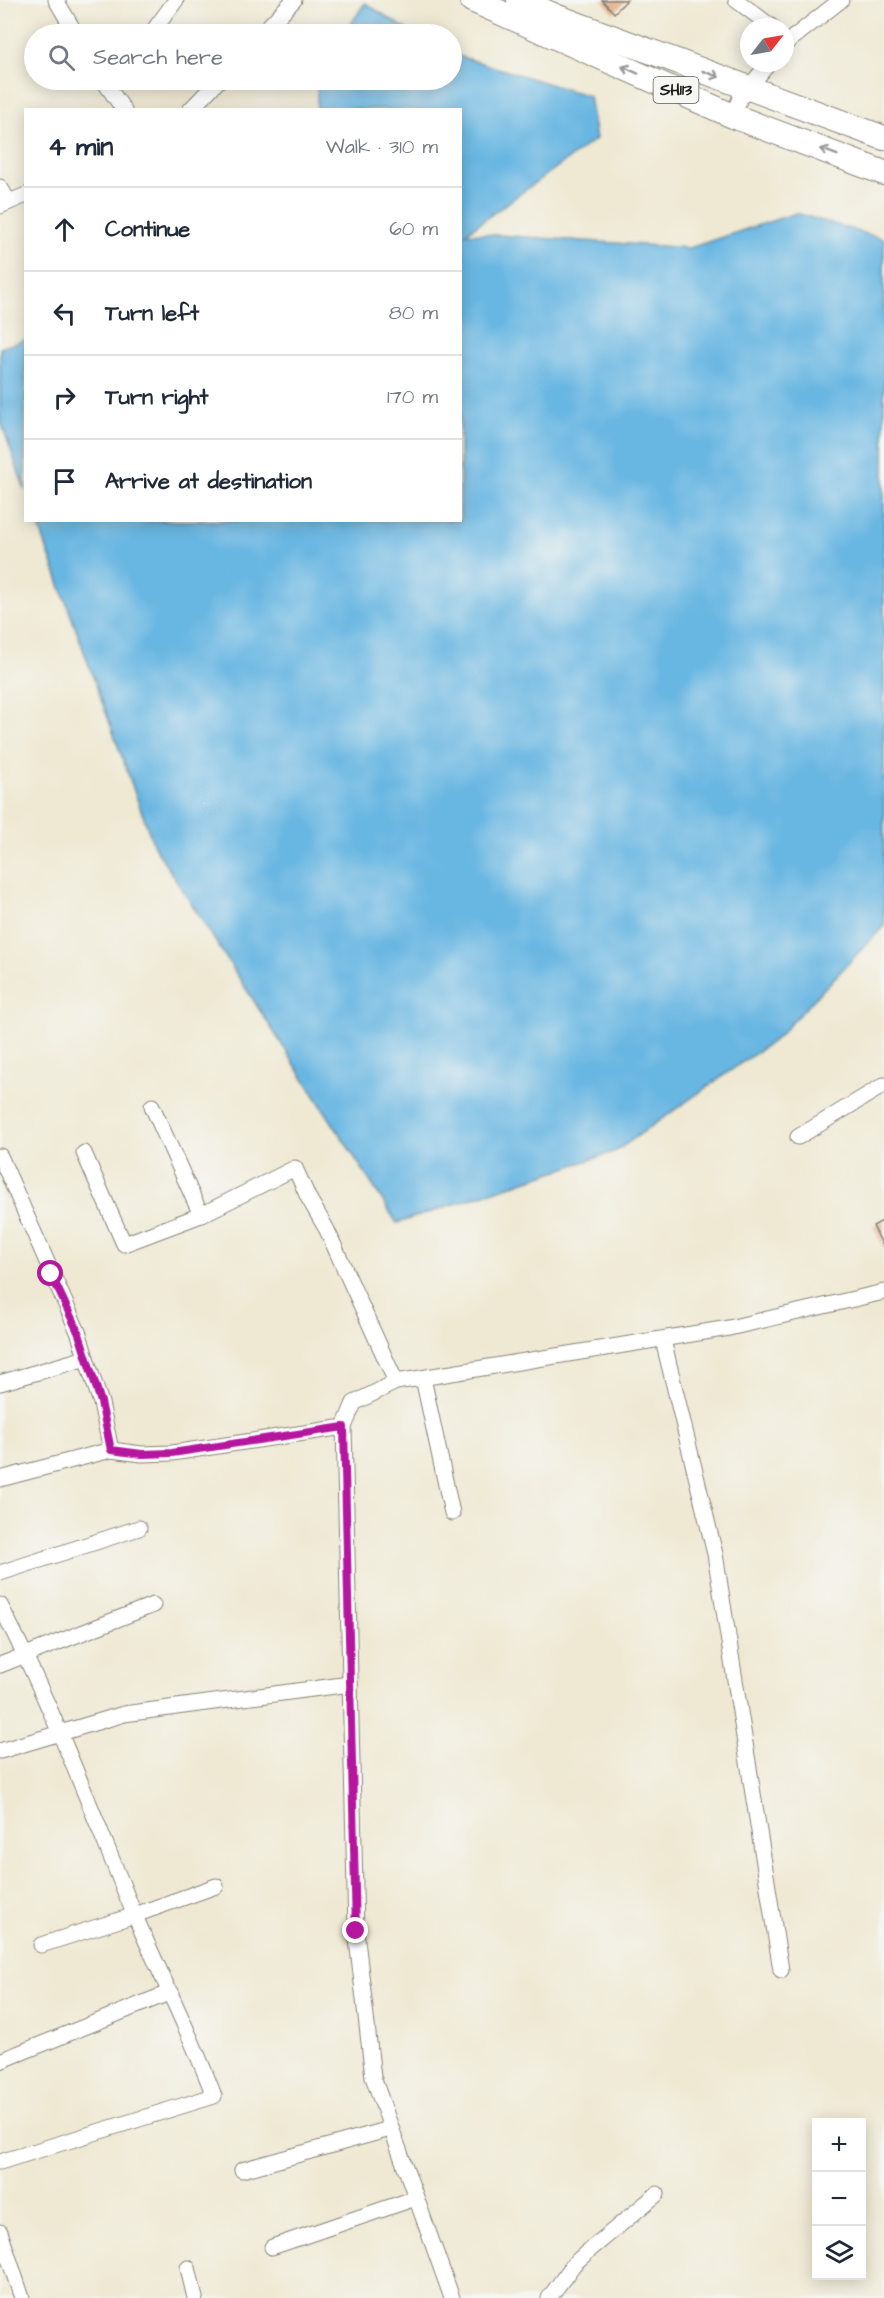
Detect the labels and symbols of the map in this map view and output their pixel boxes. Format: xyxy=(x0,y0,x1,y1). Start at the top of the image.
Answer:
north arrow xyxy=(740,18,794,72)
one-way arrow xyxy=(621,63,639,74)
one-way arrow xyxy=(701,69,720,80)
road number: SH113 xyxy=(654,77,698,103)
one-way arrow xyxy=(821,146,839,157)
route start xyxy=(37,1260,63,1286)
route end xyxy=(342,1917,368,1943)

